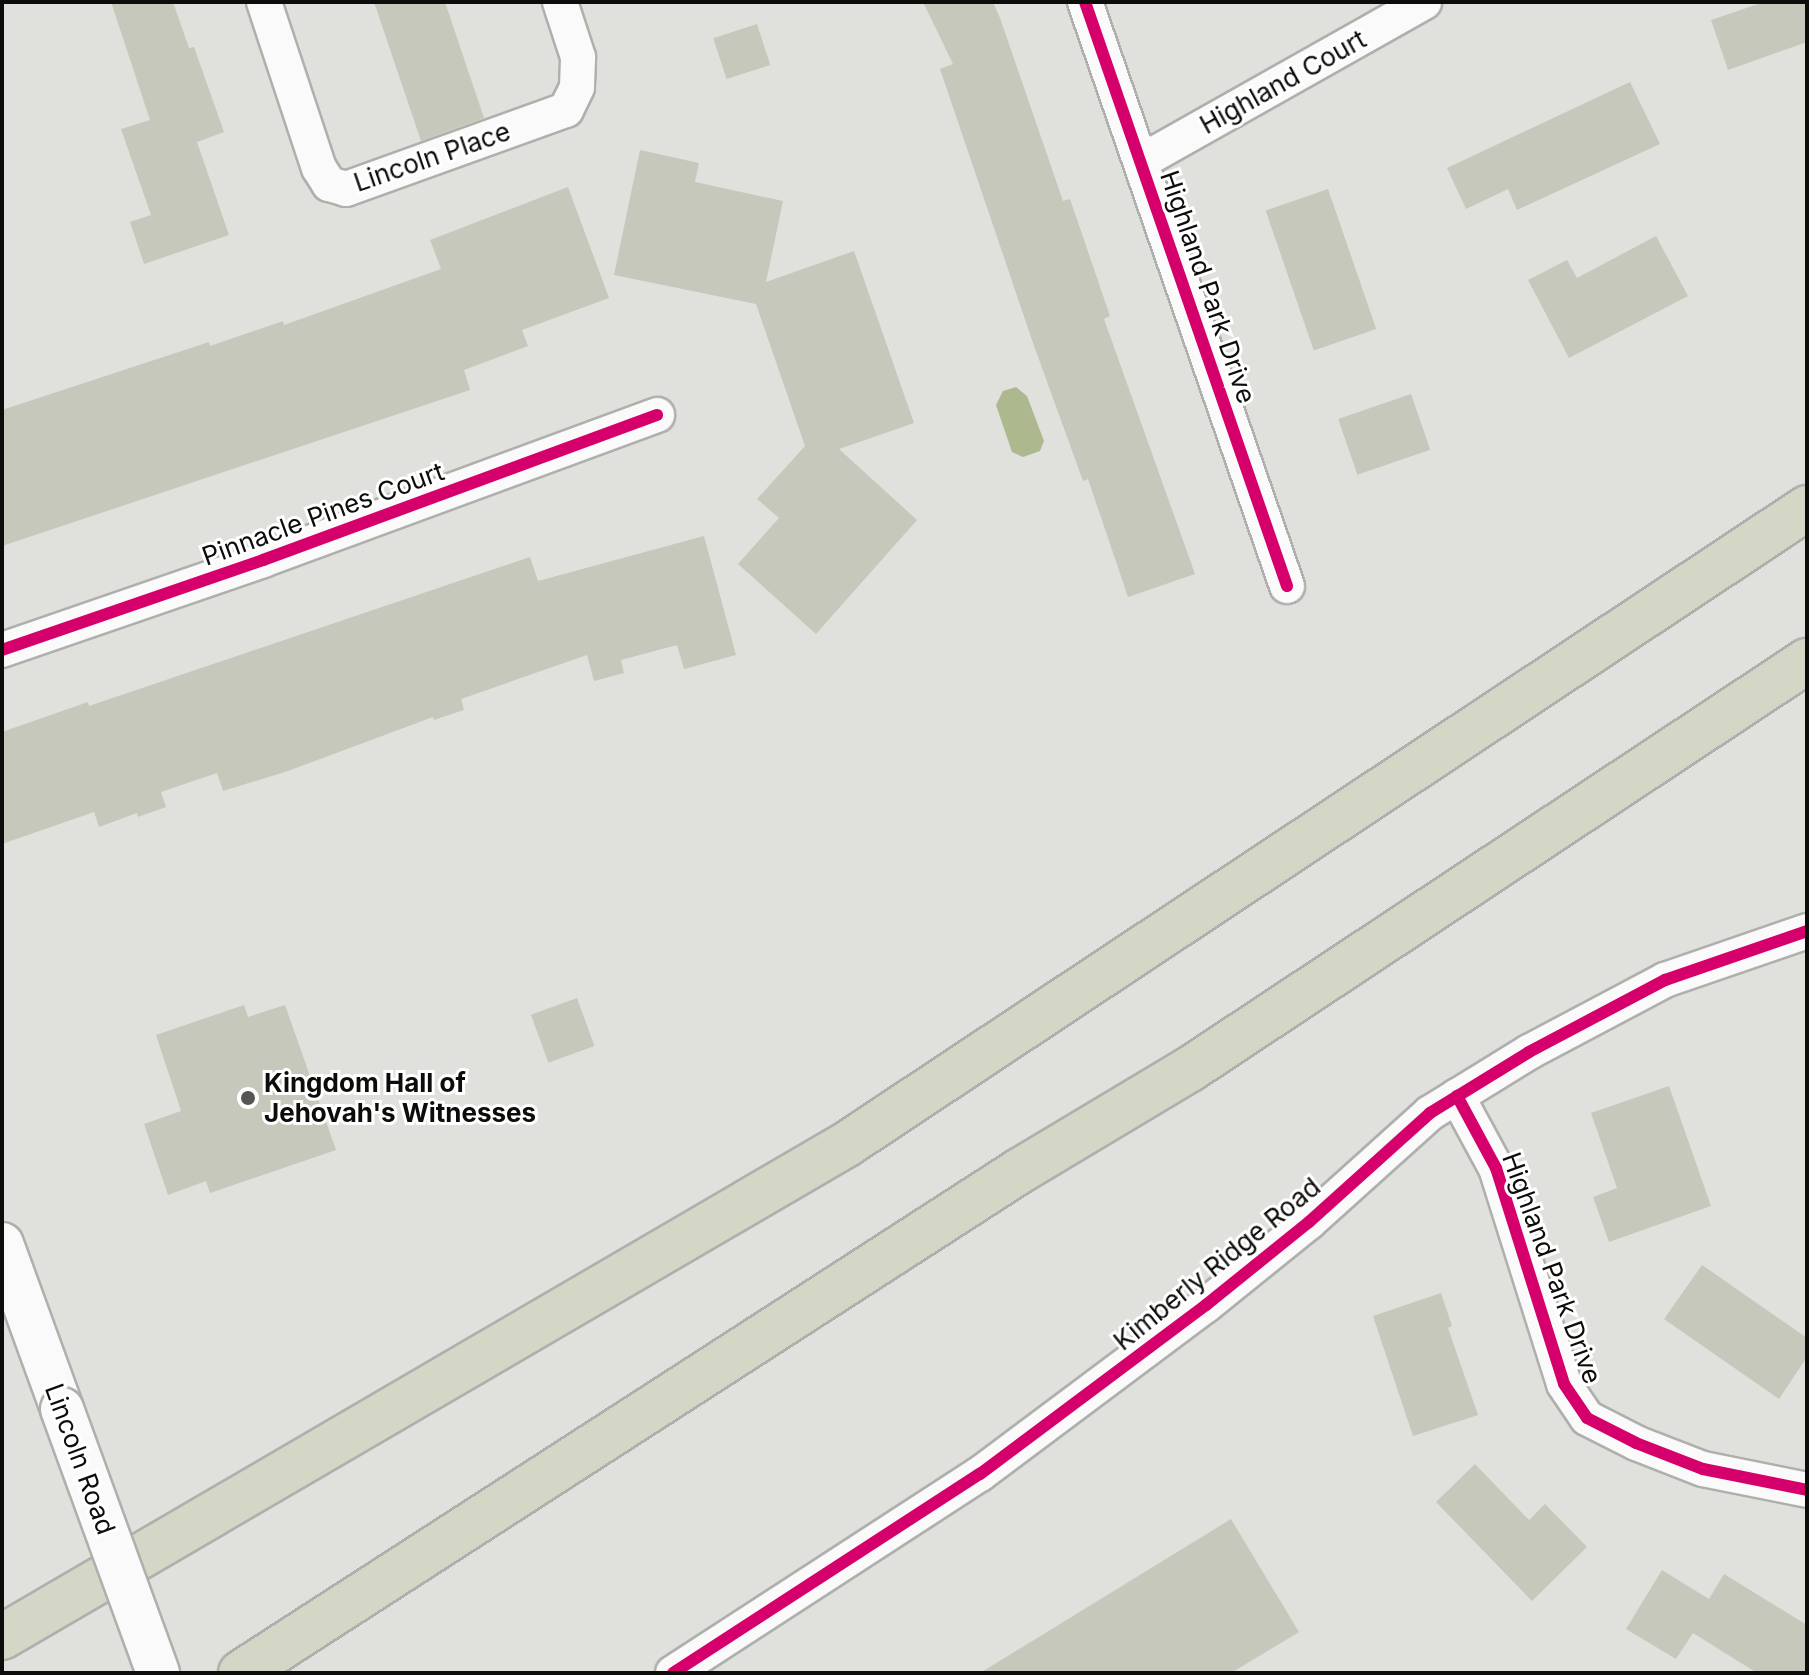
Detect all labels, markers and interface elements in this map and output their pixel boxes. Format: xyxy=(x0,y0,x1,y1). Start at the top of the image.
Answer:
street label: Highland Court xyxy=(1194,23,1372,141)
street label: Lincoln Place xyxy=(350,116,514,198)
street label: Highland Park Drive xyxy=(1154,167,1262,407)
street label: Pinnacle Pines Court xyxy=(198,456,448,572)
place label: Kingdom Hall of Jehovah's Witnesses xyxy=(264,1067,536,1128)
marker: Kingdom Hall of Jehovah's Witnesses xyxy=(239,1089,257,1107)
street label: Highland Park Drive xyxy=(1496,1148,1608,1388)
street label: Kimberly Ridge Road xyxy=(1107,1171,1327,1357)
street label: Lincoln Road xyxy=(38,1379,122,1539)

